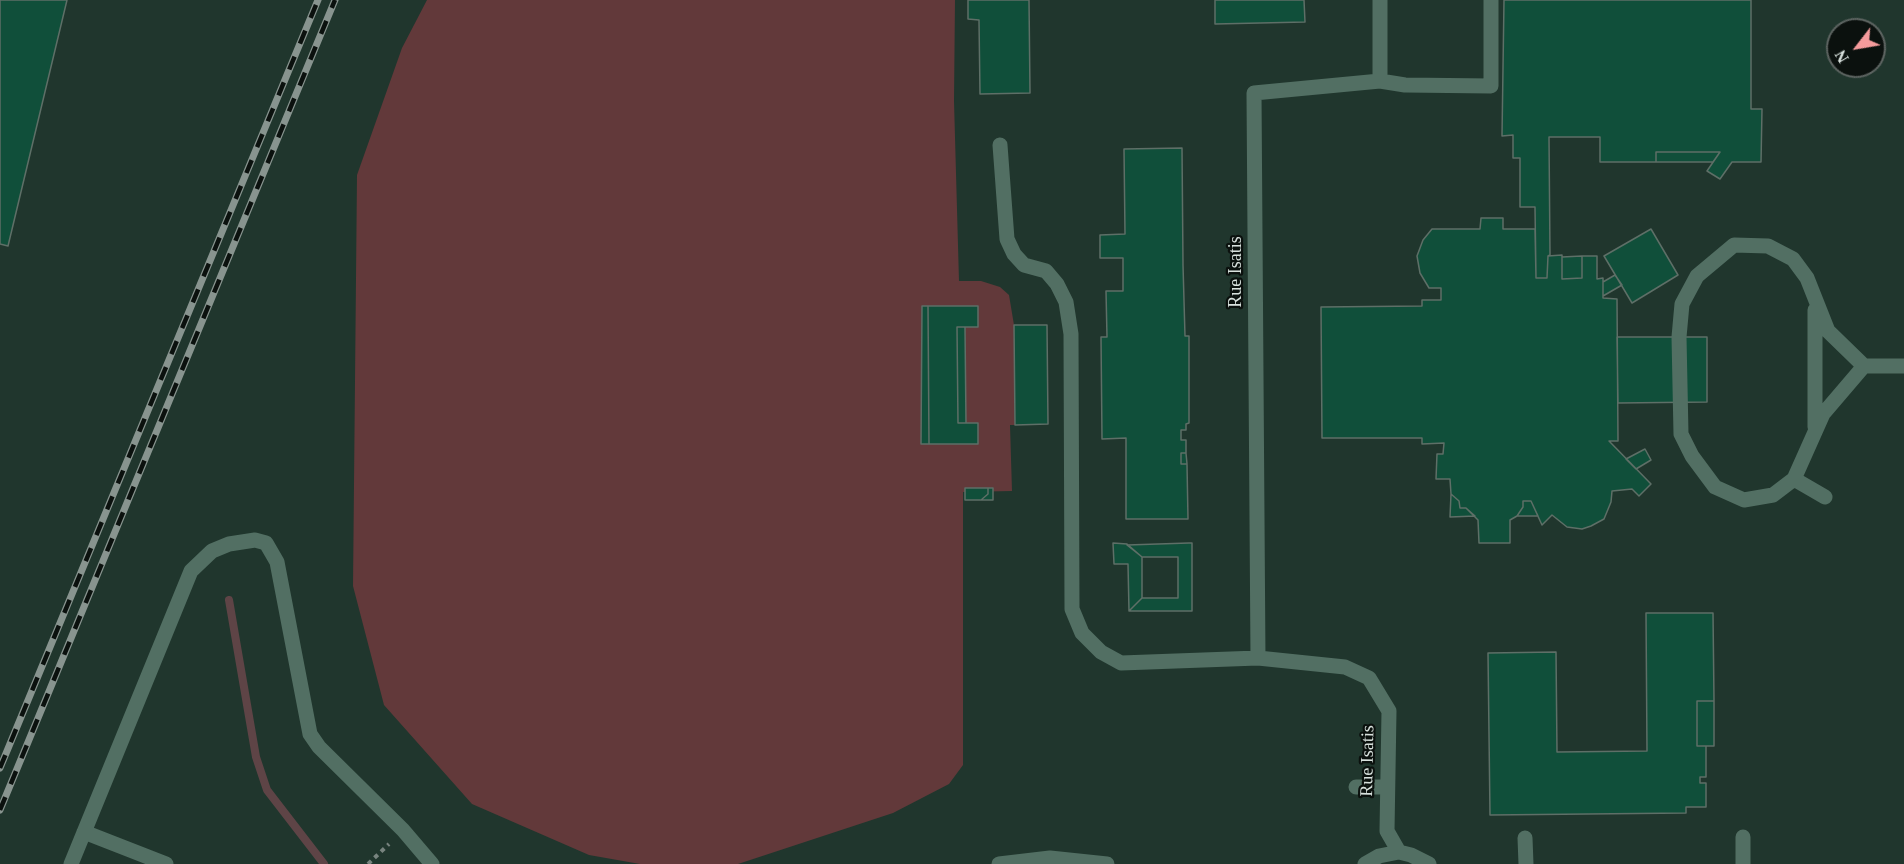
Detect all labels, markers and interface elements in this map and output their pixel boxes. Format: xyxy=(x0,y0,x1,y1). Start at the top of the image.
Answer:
north arrow xyxy=(1826,18,1886,78)
text: N xyxy=(1832,47,1852,66)
street label: Rue Isatis xyxy=(1225,236,1247,308)
street label: Rue Isatis xyxy=(1357,725,1379,797)

